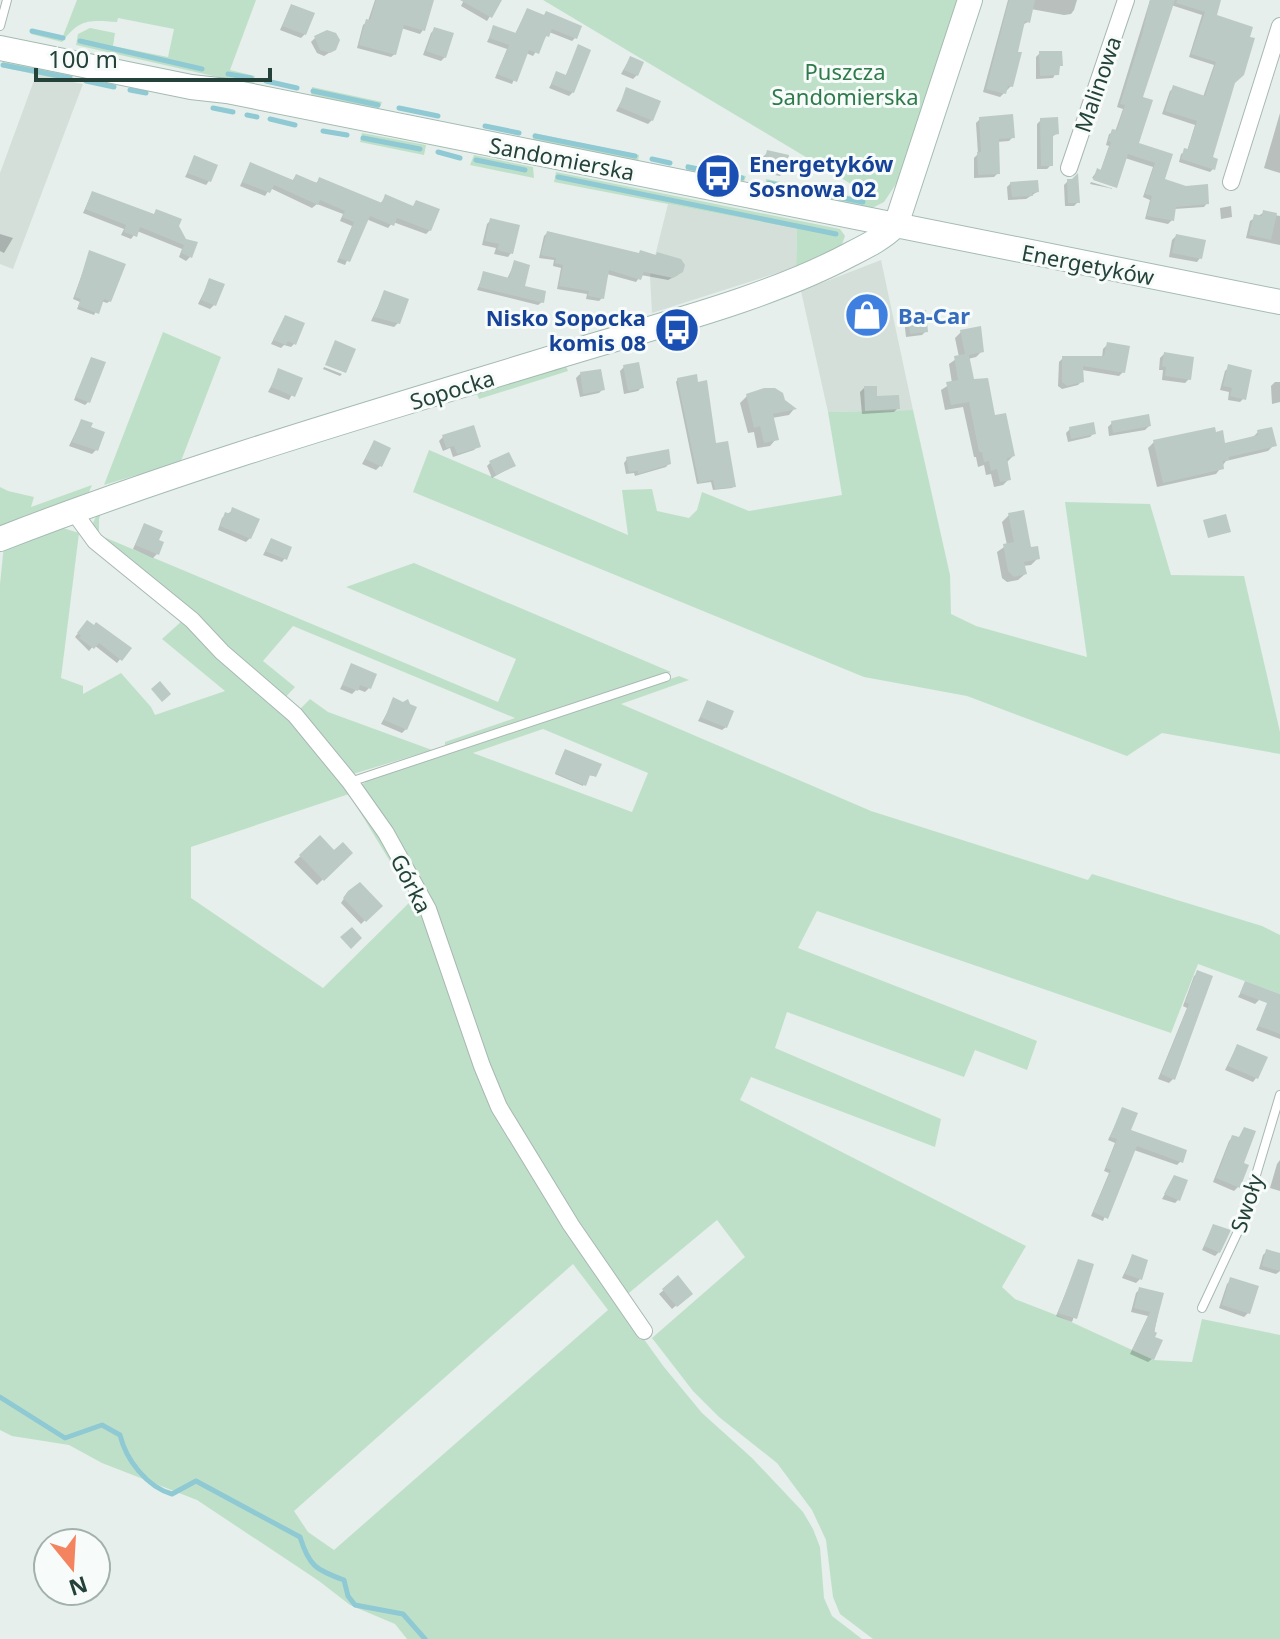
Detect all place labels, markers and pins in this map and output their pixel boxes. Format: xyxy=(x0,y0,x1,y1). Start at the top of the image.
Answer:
place label: Energetyków Sosnowa 02 xyxy=(749,148,893,203)
bus stop icon: Energetyków Sosnowa 02 xyxy=(694,152,742,200)
shop icon: Ba-Car xyxy=(843,291,891,339)
place label: Ba-Car xyxy=(898,300,970,330)
place label: Nisko Sopocka komis 08 xyxy=(486,302,646,357)
bus stop icon: Nisko Sopocka komis 08 xyxy=(653,306,701,354)

